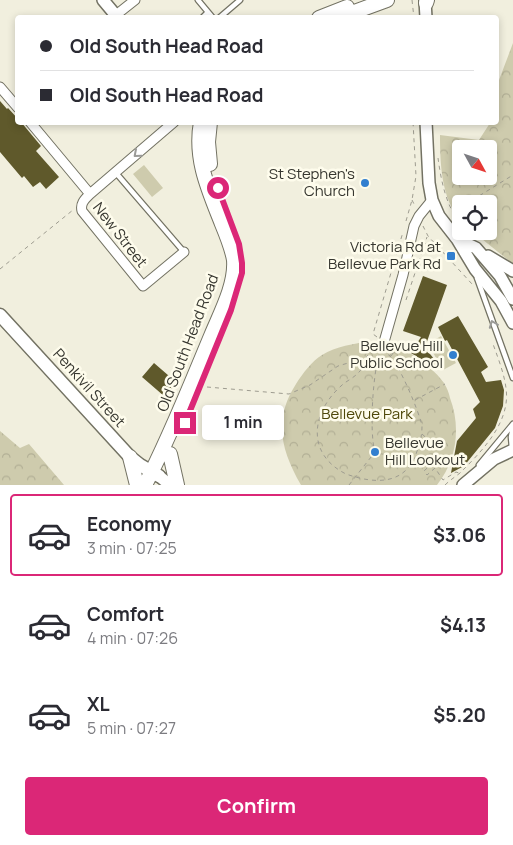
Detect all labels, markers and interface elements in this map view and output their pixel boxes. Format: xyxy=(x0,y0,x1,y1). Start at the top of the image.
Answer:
text: Old South Head Road xyxy=(70,33,264,59)
text: Old South Head Road xyxy=(70,82,264,108)
north arrow xyxy=(452,140,498,185)
map controls xyxy=(452,140,497,240)
one-way arrow xyxy=(134,148,143,157)
place label: St Stephen's Church xyxy=(269,163,355,201)
route start xyxy=(207,177,229,199)
marker: St Stephen's Church xyxy=(359,177,371,189)
button: locate xyxy=(452,195,497,240)
street label: New Street xyxy=(88,198,152,272)
place label: Victoria Rd at Bellevue Park Rd xyxy=(328,236,441,274)
marker: Victoria Rd at Bellevue Park Rd xyxy=(445,250,457,262)
street label: Old South Head Road xyxy=(152,271,223,415)
one-way arrow xyxy=(489,320,499,328)
place label: Bellevue Hill Public School xyxy=(350,335,443,373)
street label: Penkivil Street xyxy=(48,344,130,432)
marker: Bellevue Hill Public School xyxy=(447,349,459,361)
park label: Bellevue Park xyxy=(321,403,413,424)
callout: 1 min xyxy=(202,406,285,440)
text: 1 min xyxy=(223,411,263,433)
route end xyxy=(174,412,196,434)
place label: Bellevue Hill Lookout xyxy=(385,432,465,470)
marker: Bellevue Hill Lookout xyxy=(369,446,381,458)
text: Economy xyxy=(87,511,171,537)
icon: car xyxy=(27,513,72,558)
text: $3.06 xyxy=(433,522,486,548)
text: 3 min · 07:25 xyxy=(87,537,177,559)
text: Comfort xyxy=(87,601,164,627)
icon: car xyxy=(27,603,72,648)
text: $4.13 xyxy=(440,612,486,638)
text: 4 min · 07:26 xyxy=(87,627,178,649)
text: XL xyxy=(87,691,110,717)
icon: car xyxy=(27,693,72,738)
text: $5.20 xyxy=(433,702,486,728)
text: 5 min · 07:27 xyxy=(87,717,176,739)
button: Confirm xyxy=(25,777,488,835)

